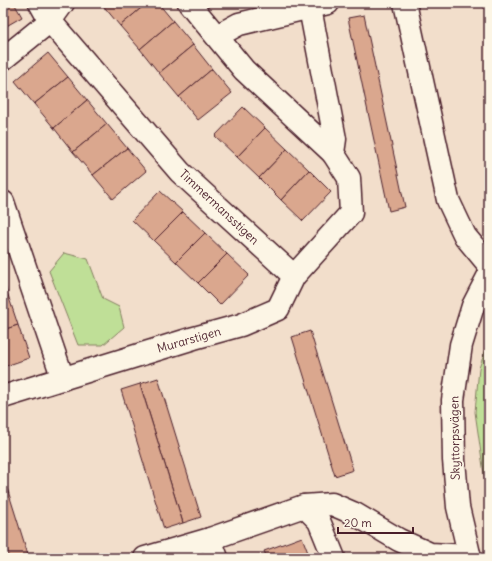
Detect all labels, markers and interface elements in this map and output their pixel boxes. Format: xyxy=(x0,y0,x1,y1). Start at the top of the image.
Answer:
street label: Timmermansstigen xyxy=(176,166,262,247)
street label: Murarstigen xyxy=(155,323,222,356)
street label: Skyttorpsvägen xyxy=(446,396,463,480)
scale bar xyxy=(338,509,413,535)
text: 20 m xyxy=(344,515,372,530)

